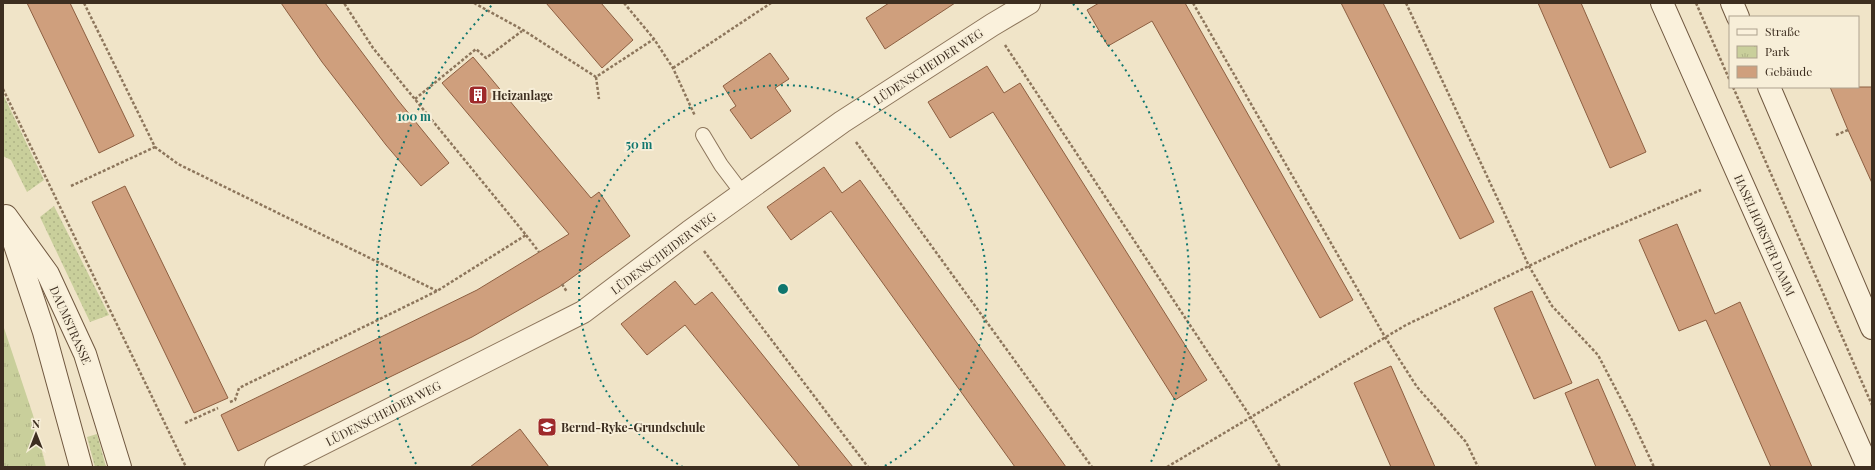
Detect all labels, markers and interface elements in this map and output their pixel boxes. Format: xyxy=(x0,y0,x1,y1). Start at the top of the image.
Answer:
legend xyxy=(1729,16,1859,88)
text: Straße xyxy=(1765,23,1800,39)
street label: LÜDENSCHEIDER WEG xyxy=(870,24,986,107)
text: Park xyxy=(1765,43,1790,59)
text: Gebäude xyxy=(1765,63,1812,79)
building icon: Heizanlage xyxy=(467,84,489,106)
place label: Heizanlage xyxy=(492,87,553,103)
text: 100 m xyxy=(397,108,431,124)
text: 50 m xyxy=(626,136,653,152)
street label: HASELHORSTER DAMM xyxy=(1731,172,1799,298)
street label: LÜDENSCHEIDER WEG xyxy=(607,208,719,298)
centre of rings xyxy=(776,282,790,296)
street label: DAUMSTRASSE xyxy=(47,283,95,367)
street label: LÜDENSCHEIDER WEG xyxy=(323,377,444,449)
north arrow xyxy=(16,414,56,454)
text: N xyxy=(32,416,40,431)
school or university icon: Bernd-Ryke-Grundschule xyxy=(536,416,558,438)
place label: Bernd-Ryke-Grundschule xyxy=(561,419,705,435)

